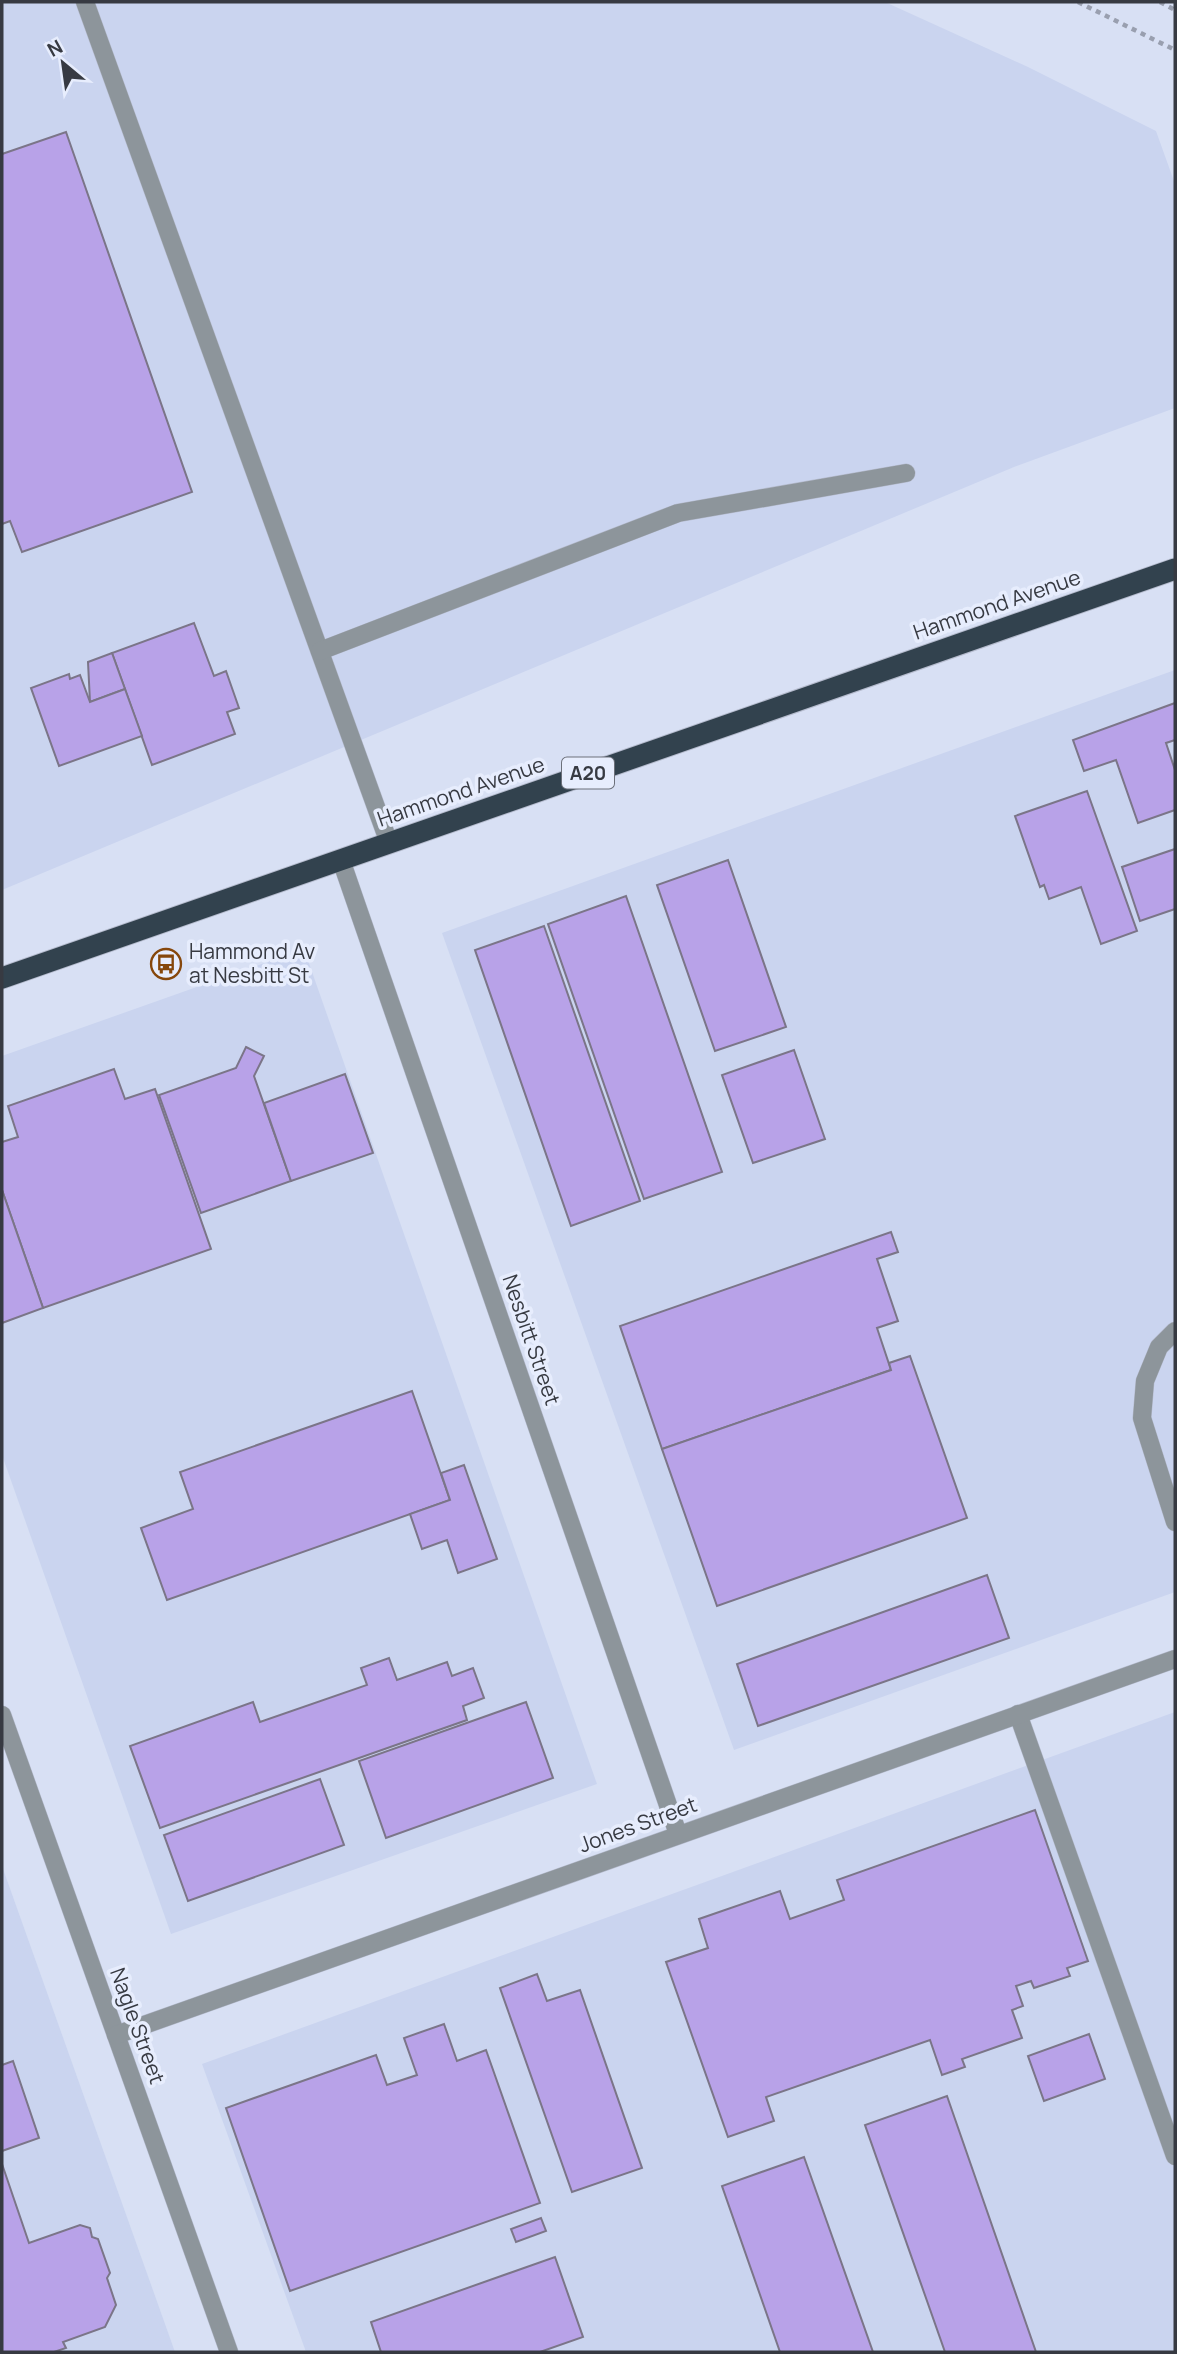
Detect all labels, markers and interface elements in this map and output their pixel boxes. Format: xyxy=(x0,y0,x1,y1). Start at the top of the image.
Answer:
north arrow xyxy=(28,28,98,98)
text: N xyxy=(42,33,67,63)
street label: Hammond Avenue xyxy=(909,562,1084,646)
street label: Hammond Avenue xyxy=(373,749,548,833)
road number: A20 xyxy=(562,758,614,788)
place label: Hammond Av at Nesbitt St xyxy=(189,937,316,989)
bus stop icon: Hammond Av at Nesbitt St xyxy=(149,947,183,981)
street label: Nesbitt Street xyxy=(496,1271,567,1409)
street label: Jones Street xyxy=(575,1790,701,1858)
street label: Nagle Street xyxy=(104,1964,172,2088)

